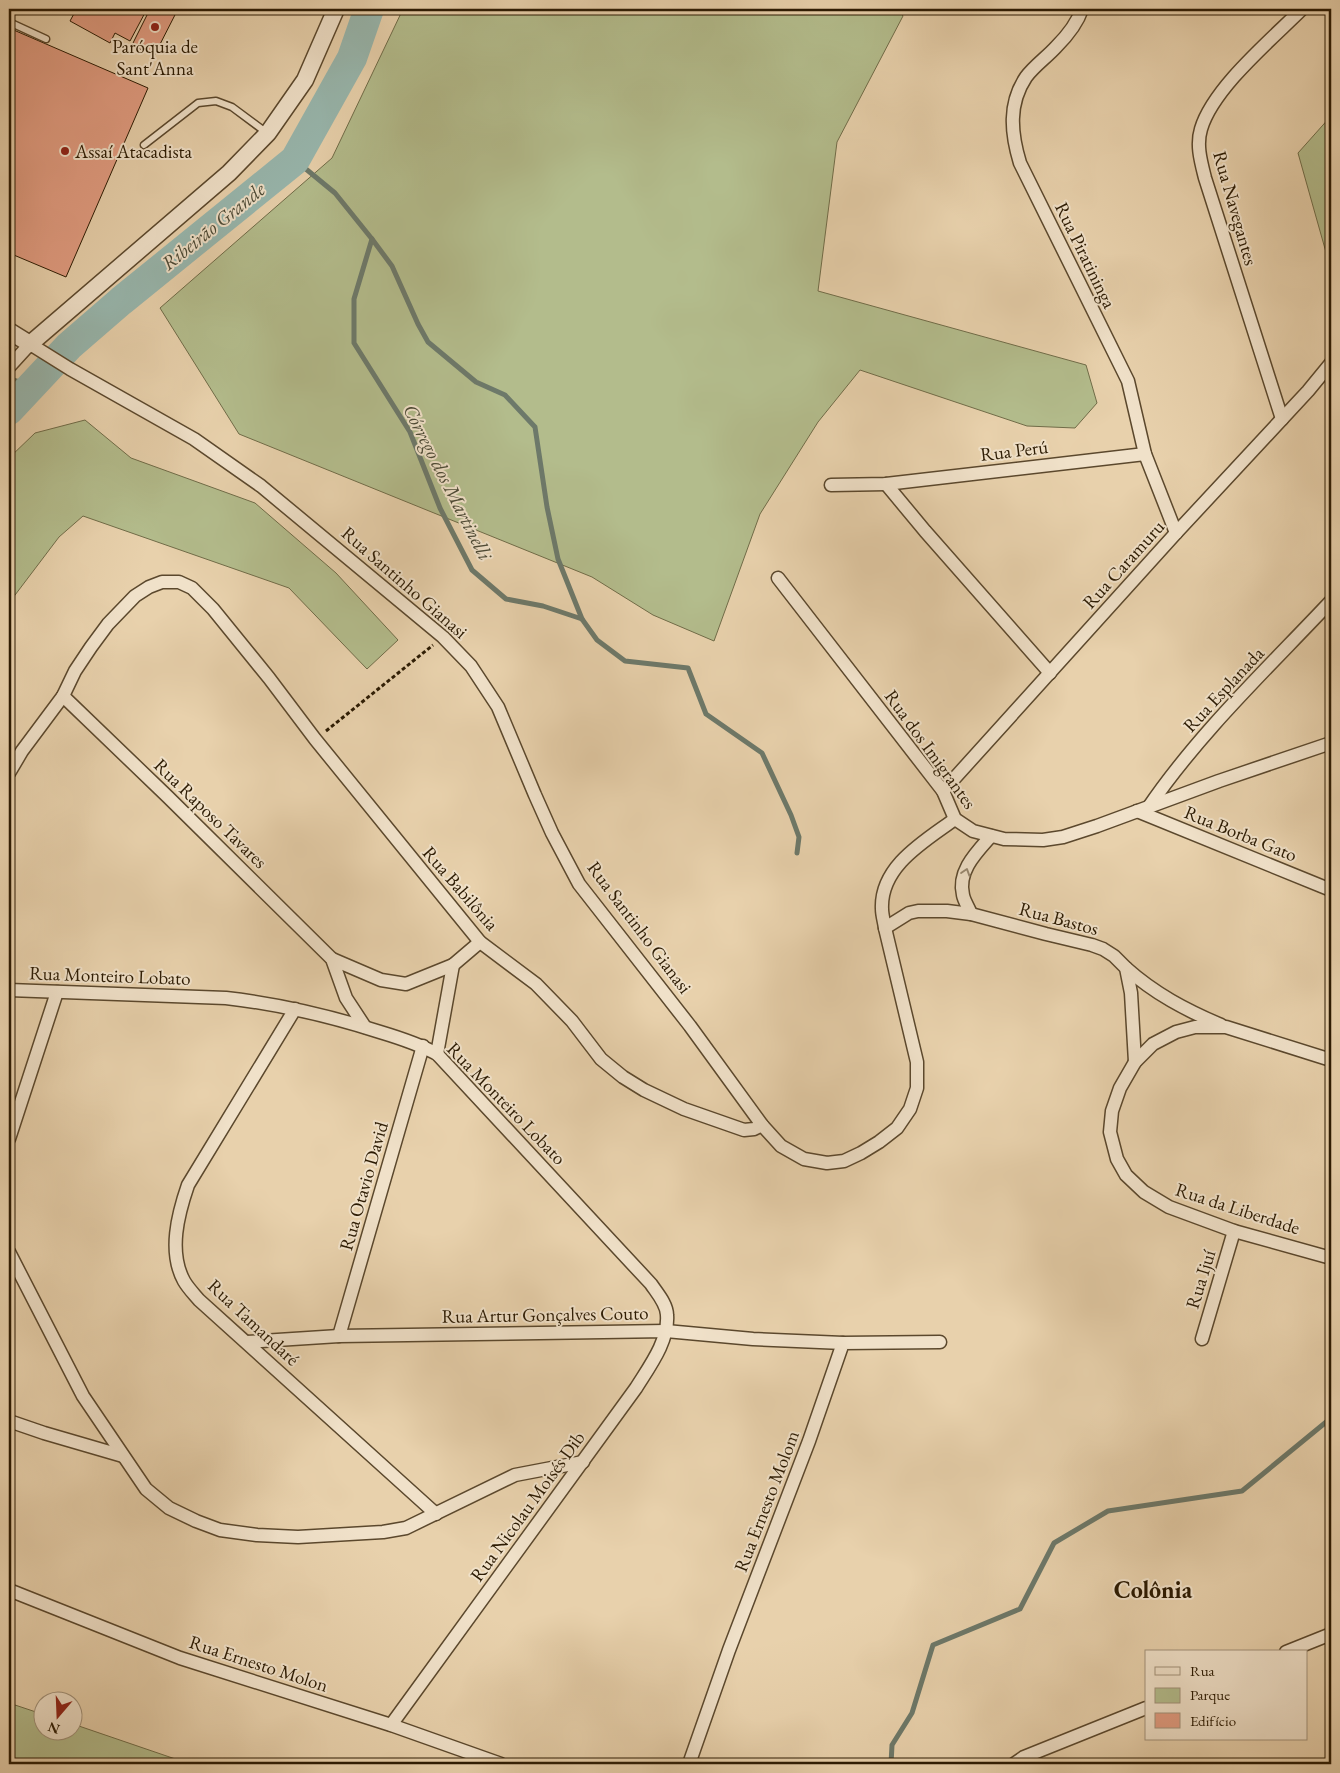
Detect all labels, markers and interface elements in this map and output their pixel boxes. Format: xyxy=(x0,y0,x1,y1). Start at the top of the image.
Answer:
marker: Paróquia de Sant'Anna xyxy=(149,21,161,33)
place label: Paróquia de Sant'Anna xyxy=(112,34,198,81)
place label: Assaí Atacadista xyxy=(74,139,193,164)
marker: Assaí Atacadista xyxy=(59,145,71,157)
street label: Rua Navegantes xyxy=(1207,148,1264,268)
water label: Ribeirão Grande xyxy=(156,176,270,276)
street label: Rua Piratininga xyxy=(1049,198,1122,313)
water label: Córrego dos Martinelli xyxy=(397,400,499,565)
street label: Rua Perú xyxy=(979,434,1049,467)
street label: Rua Caramuru xyxy=(1077,515,1170,614)
street label: Rua Santinho Gianasi xyxy=(336,521,473,644)
street label: Rua Esplanada xyxy=(1177,641,1270,737)
street label: Rua dos Imigrantes xyxy=(879,685,982,814)
street label: Rua Raposo Tavares xyxy=(149,753,273,874)
street label: Rua Borba Gato xyxy=(1181,800,1301,867)
street label: Rua Babilônia xyxy=(417,841,505,936)
street label: Rua Santinho Gianasi xyxy=(582,856,698,999)
one-way arrow xyxy=(960,868,970,876)
street label: Rua Bastos xyxy=(1016,896,1101,941)
street label: Rua Monteiro Lobato xyxy=(29,960,191,991)
street label: Rua Monteiro Lobato xyxy=(442,1037,572,1170)
street label: Rua Otavio David xyxy=(333,1118,394,1253)
street label: Rua da Liberdade xyxy=(1172,1177,1303,1240)
street label: Rua Ijuí xyxy=(1180,1246,1221,1312)
street label: Rua Tamandaré xyxy=(202,1273,305,1371)
street label: Rua Artur Gonçalves Couto xyxy=(441,1300,649,1329)
street label: Rua Nicolau Moisés Dib xyxy=(464,1426,591,1587)
street label: Rua Ernesto Molom xyxy=(728,1427,805,1575)
district label: Colônia xyxy=(1114,1574,1193,1605)
street label: Rua Ernesto Molon xyxy=(186,1629,331,1698)
legend xyxy=(1145,1650,1308,1740)
text: Rua xyxy=(1190,1661,1215,1680)
text: Parque xyxy=(1190,1685,1230,1704)
north arrow xyxy=(32,1690,82,1740)
text: Edifício xyxy=(1190,1711,1236,1730)
text: N xyxy=(45,1718,62,1739)

